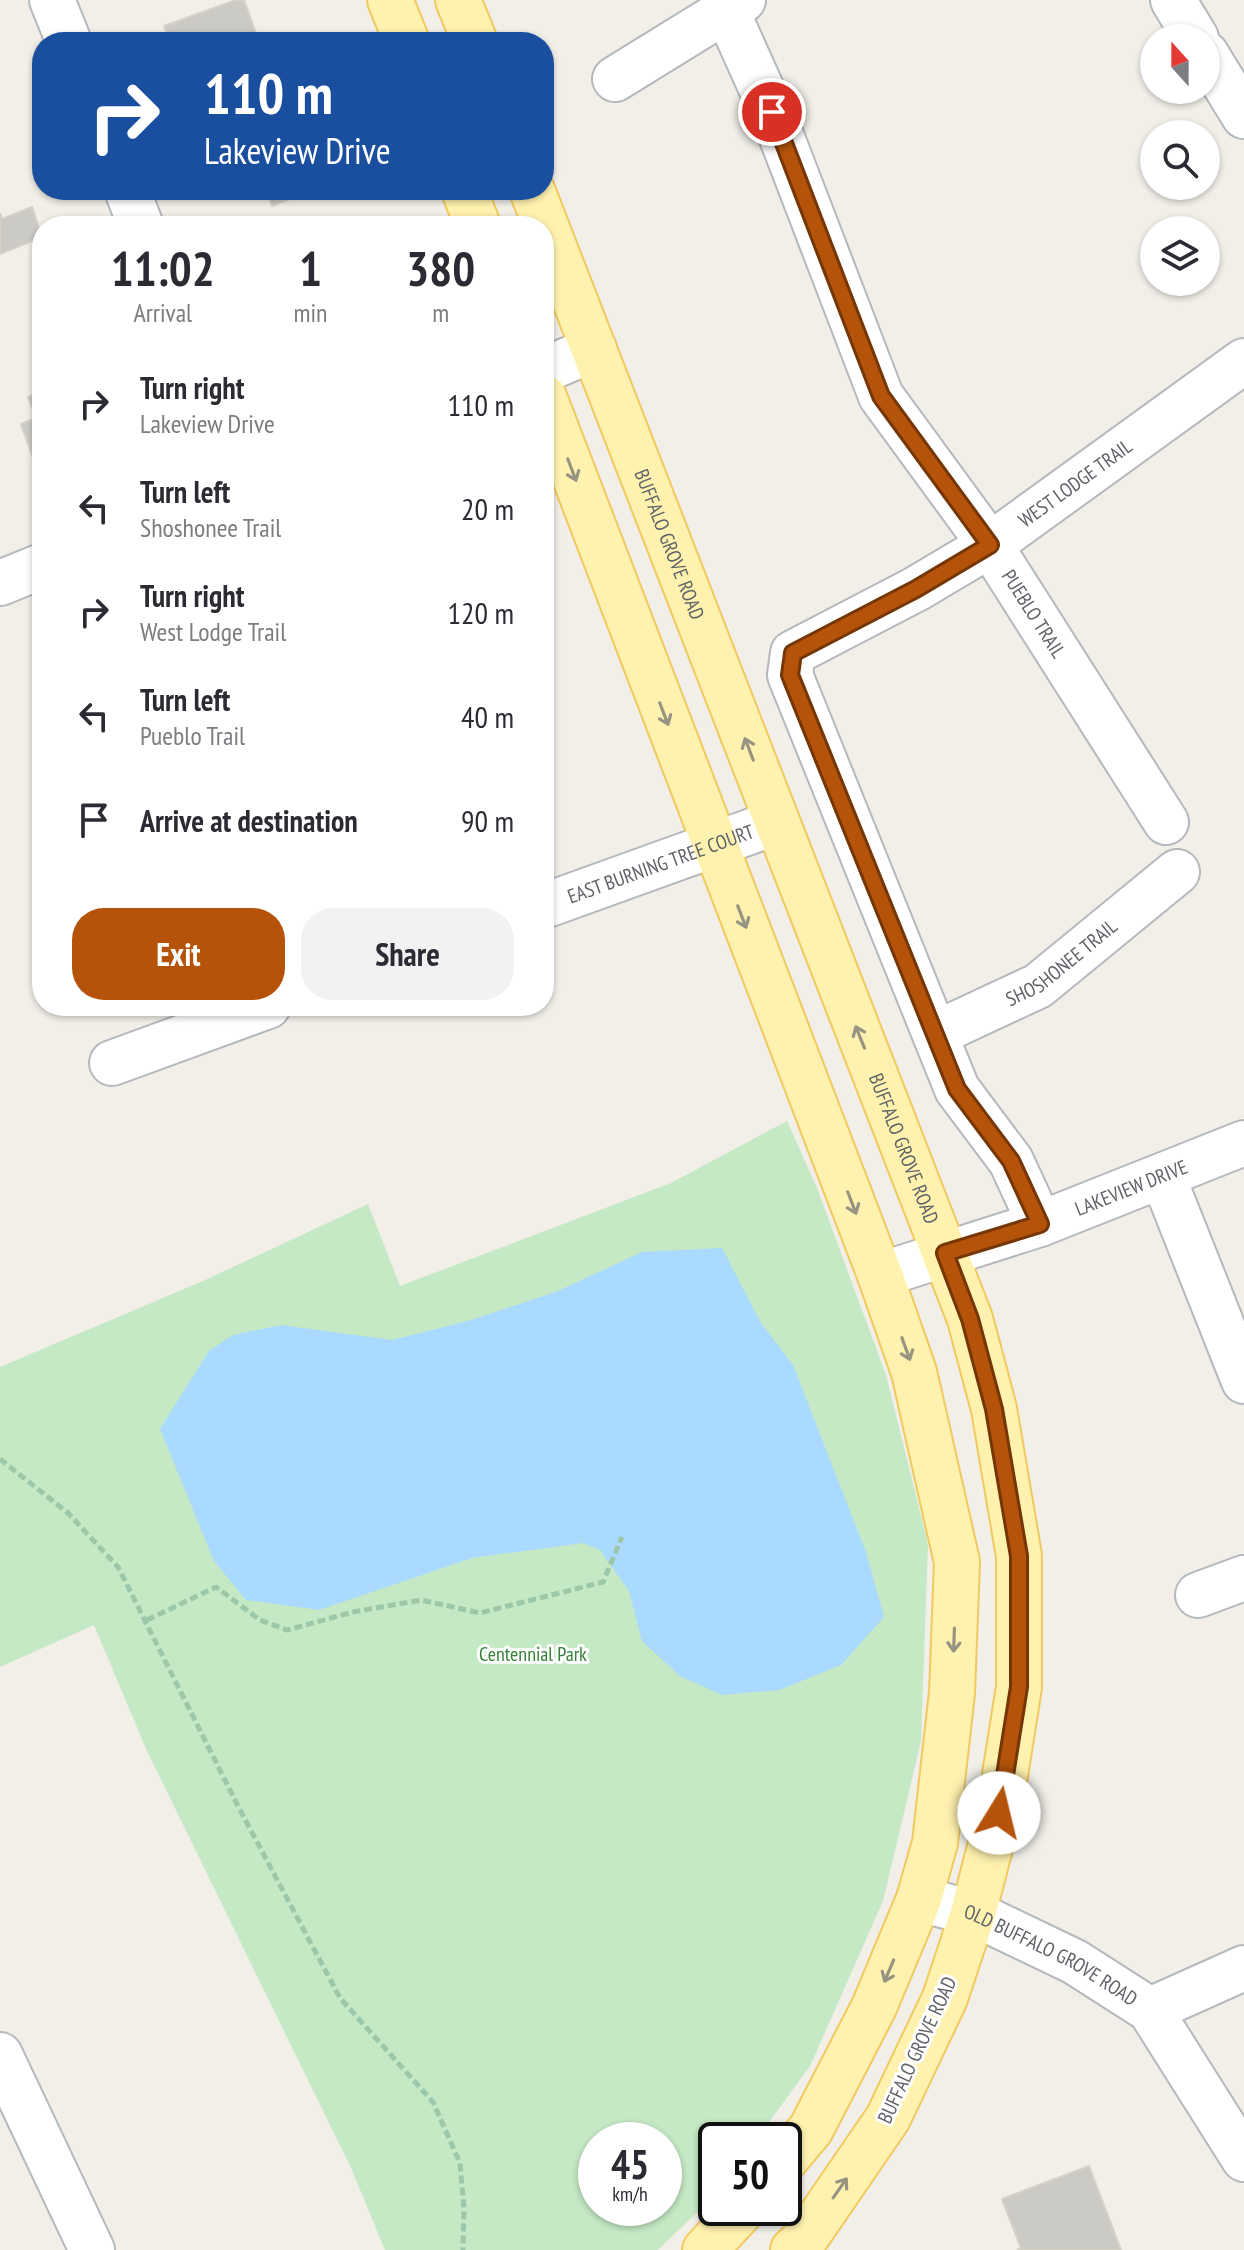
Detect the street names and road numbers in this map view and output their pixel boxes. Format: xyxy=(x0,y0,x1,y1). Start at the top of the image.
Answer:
street label: WEST LODGE TRAIL xyxy=(1013,433,1138,533)
street label: BUFFALO GROVE ROAD xyxy=(629,465,710,623)
street label: PUEBLO TRAIL xyxy=(996,565,1072,664)
street label: EAST BURNING TREE COURT xyxy=(564,818,757,909)
street label: SHOSHONEE TRAIL xyxy=(1002,913,1123,1012)
street label: BUFFALO GROVE ROAD xyxy=(863,1069,945,1227)
street label: LAKEVIEW DRIVE xyxy=(1071,1154,1191,1222)
street label: OLD BUFFALO GROVE ROAD xyxy=(962,1898,1142,2012)
street label: BUFFALO GROVE ROAD xyxy=(872,1972,962,2128)

